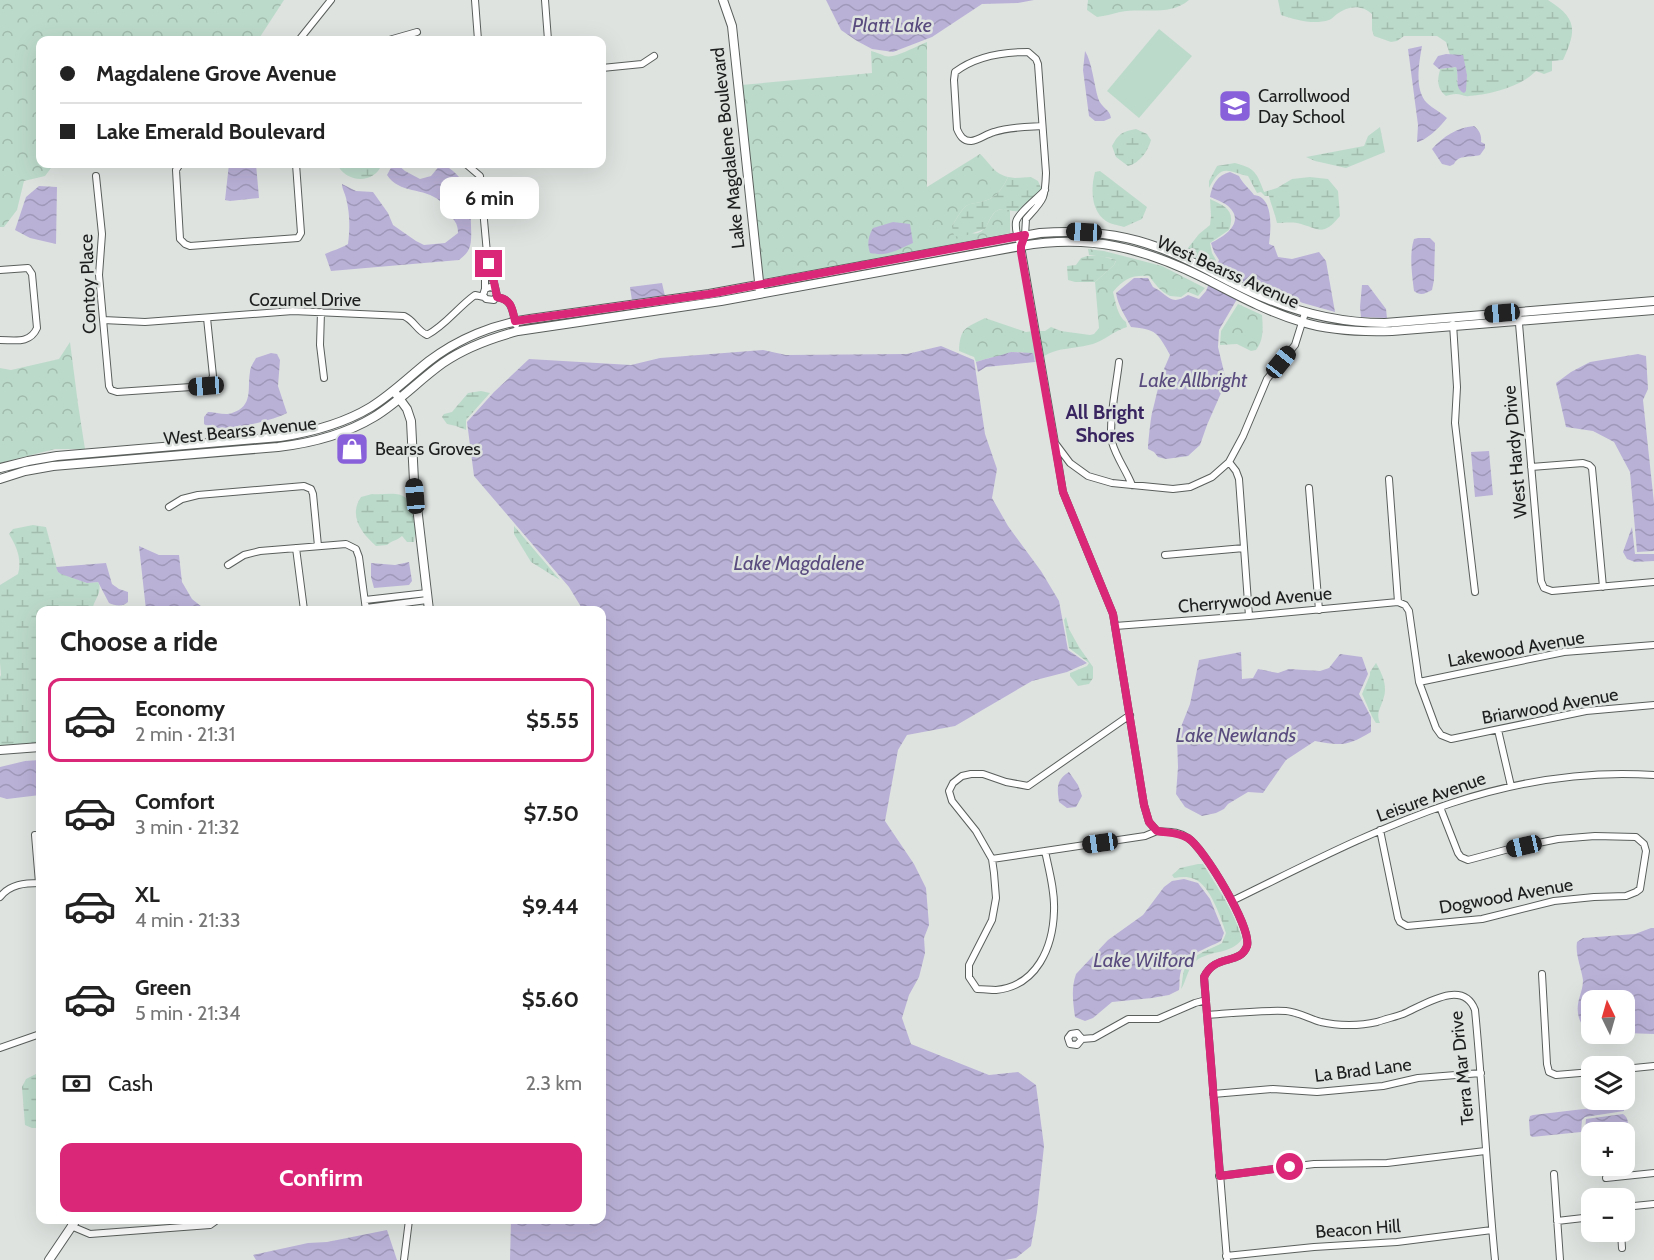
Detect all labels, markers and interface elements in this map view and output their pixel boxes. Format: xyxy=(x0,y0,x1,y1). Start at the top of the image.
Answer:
water label: Platt Lake xyxy=(852,13,932,37)
street label: Lake Magdalene Boulevard xyxy=(706,46,750,250)
text: Magdalene Grove Avenue xyxy=(96,60,336,87)
place label: Carrollwood Day School xyxy=(1258,85,1350,128)
school or university icon: Carrollwood Day School xyxy=(1217,88,1253,124)
text: Lake Emerald Boulevard xyxy=(96,118,325,145)
callout: 6 min xyxy=(440,177,538,219)
text: 6 min xyxy=(465,186,514,210)
car xyxy=(1066,222,1102,242)
street label: West Bearss Avenue xyxy=(1153,231,1303,313)
street label: Contoy Place xyxy=(75,234,101,334)
route end xyxy=(475,250,502,277)
street label: Cozumel Drive xyxy=(249,289,361,311)
car xyxy=(1483,302,1521,324)
car xyxy=(1263,342,1299,382)
water label: Lake Allbright xyxy=(1139,368,1248,392)
car xyxy=(187,376,225,396)
street label: West Hardy Drive xyxy=(1498,385,1532,519)
district label: All Bright Shores xyxy=(1066,400,1145,447)
street label: West Bearss Avenue xyxy=(163,412,317,450)
shop icon: Bearss Groves xyxy=(334,431,370,467)
place label: Bearss Groves xyxy=(375,438,481,460)
car xyxy=(404,477,426,515)
water label: Lake Magdalene xyxy=(734,551,864,575)
street label: Cherrywood Avenue xyxy=(1177,582,1333,618)
text: Choose a ride xyxy=(60,625,218,658)
street label: Lakewood Avenue xyxy=(1446,626,1586,672)
street label: Briarwood Avenue xyxy=(1480,683,1620,729)
icon: car xyxy=(63,693,117,747)
text: Economy xyxy=(135,695,225,722)
text: $5.55 xyxy=(526,707,579,734)
text: 2 min · 21:31 xyxy=(135,722,235,746)
water label: Lake Newlands xyxy=(1176,723,1297,747)
street label: Leisure Avenue xyxy=(1373,767,1489,827)
icon: car xyxy=(63,786,117,840)
text: Comfort xyxy=(135,788,214,815)
text: $7.50 xyxy=(524,800,579,827)
text: 3 min · 21:32 xyxy=(135,815,240,839)
car xyxy=(1081,832,1119,854)
car xyxy=(1504,833,1544,859)
street label: Dogwood Avenue xyxy=(1437,873,1575,919)
icon: car xyxy=(63,879,117,933)
text: XL xyxy=(135,881,160,908)
text: $9.44 xyxy=(522,893,579,920)
text: 4 min · 21:33 xyxy=(135,908,241,932)
water label: Lake Wilford xyxy=(1093,948,1195,972)
icon: car xyxy=(63,972,117,1026)
text: Green xyxy=(135,974,191,1001)
text: $5.60 xyxy=(522,986,579,1013)
north arrow xyxy=(1581,990,1635,1044)
map controls xyxy=(1581,990,1635,1242)
text: 5 min · 21:34 xyxy=(135,1001,241,1025)
street label: Terra Mar Drive xyxy=(1445,1010,1479,1126)
street label: La Brad Lane xyxy=(1313,1053,1413,1087)
button: layers xyxy=(1581,1056,1635,1110)
icon: cash xyxy=(60,1067,93,1100)
text: Cash xyxy=(108,1070,153,1097)
text: 2.3 km xyxy=(526,1071,582,1095)
button: + xyxy=(1581,1122,1635,1176)
button: Confirm xyxy=(60,1143,582,1212)
route start xyxy=(1276,1153,1303,1180)
button: − xyxy=(1581,1188,1635,1242)
street label: Beacon Hill xyxy=(1315,1215,1402,1243)

